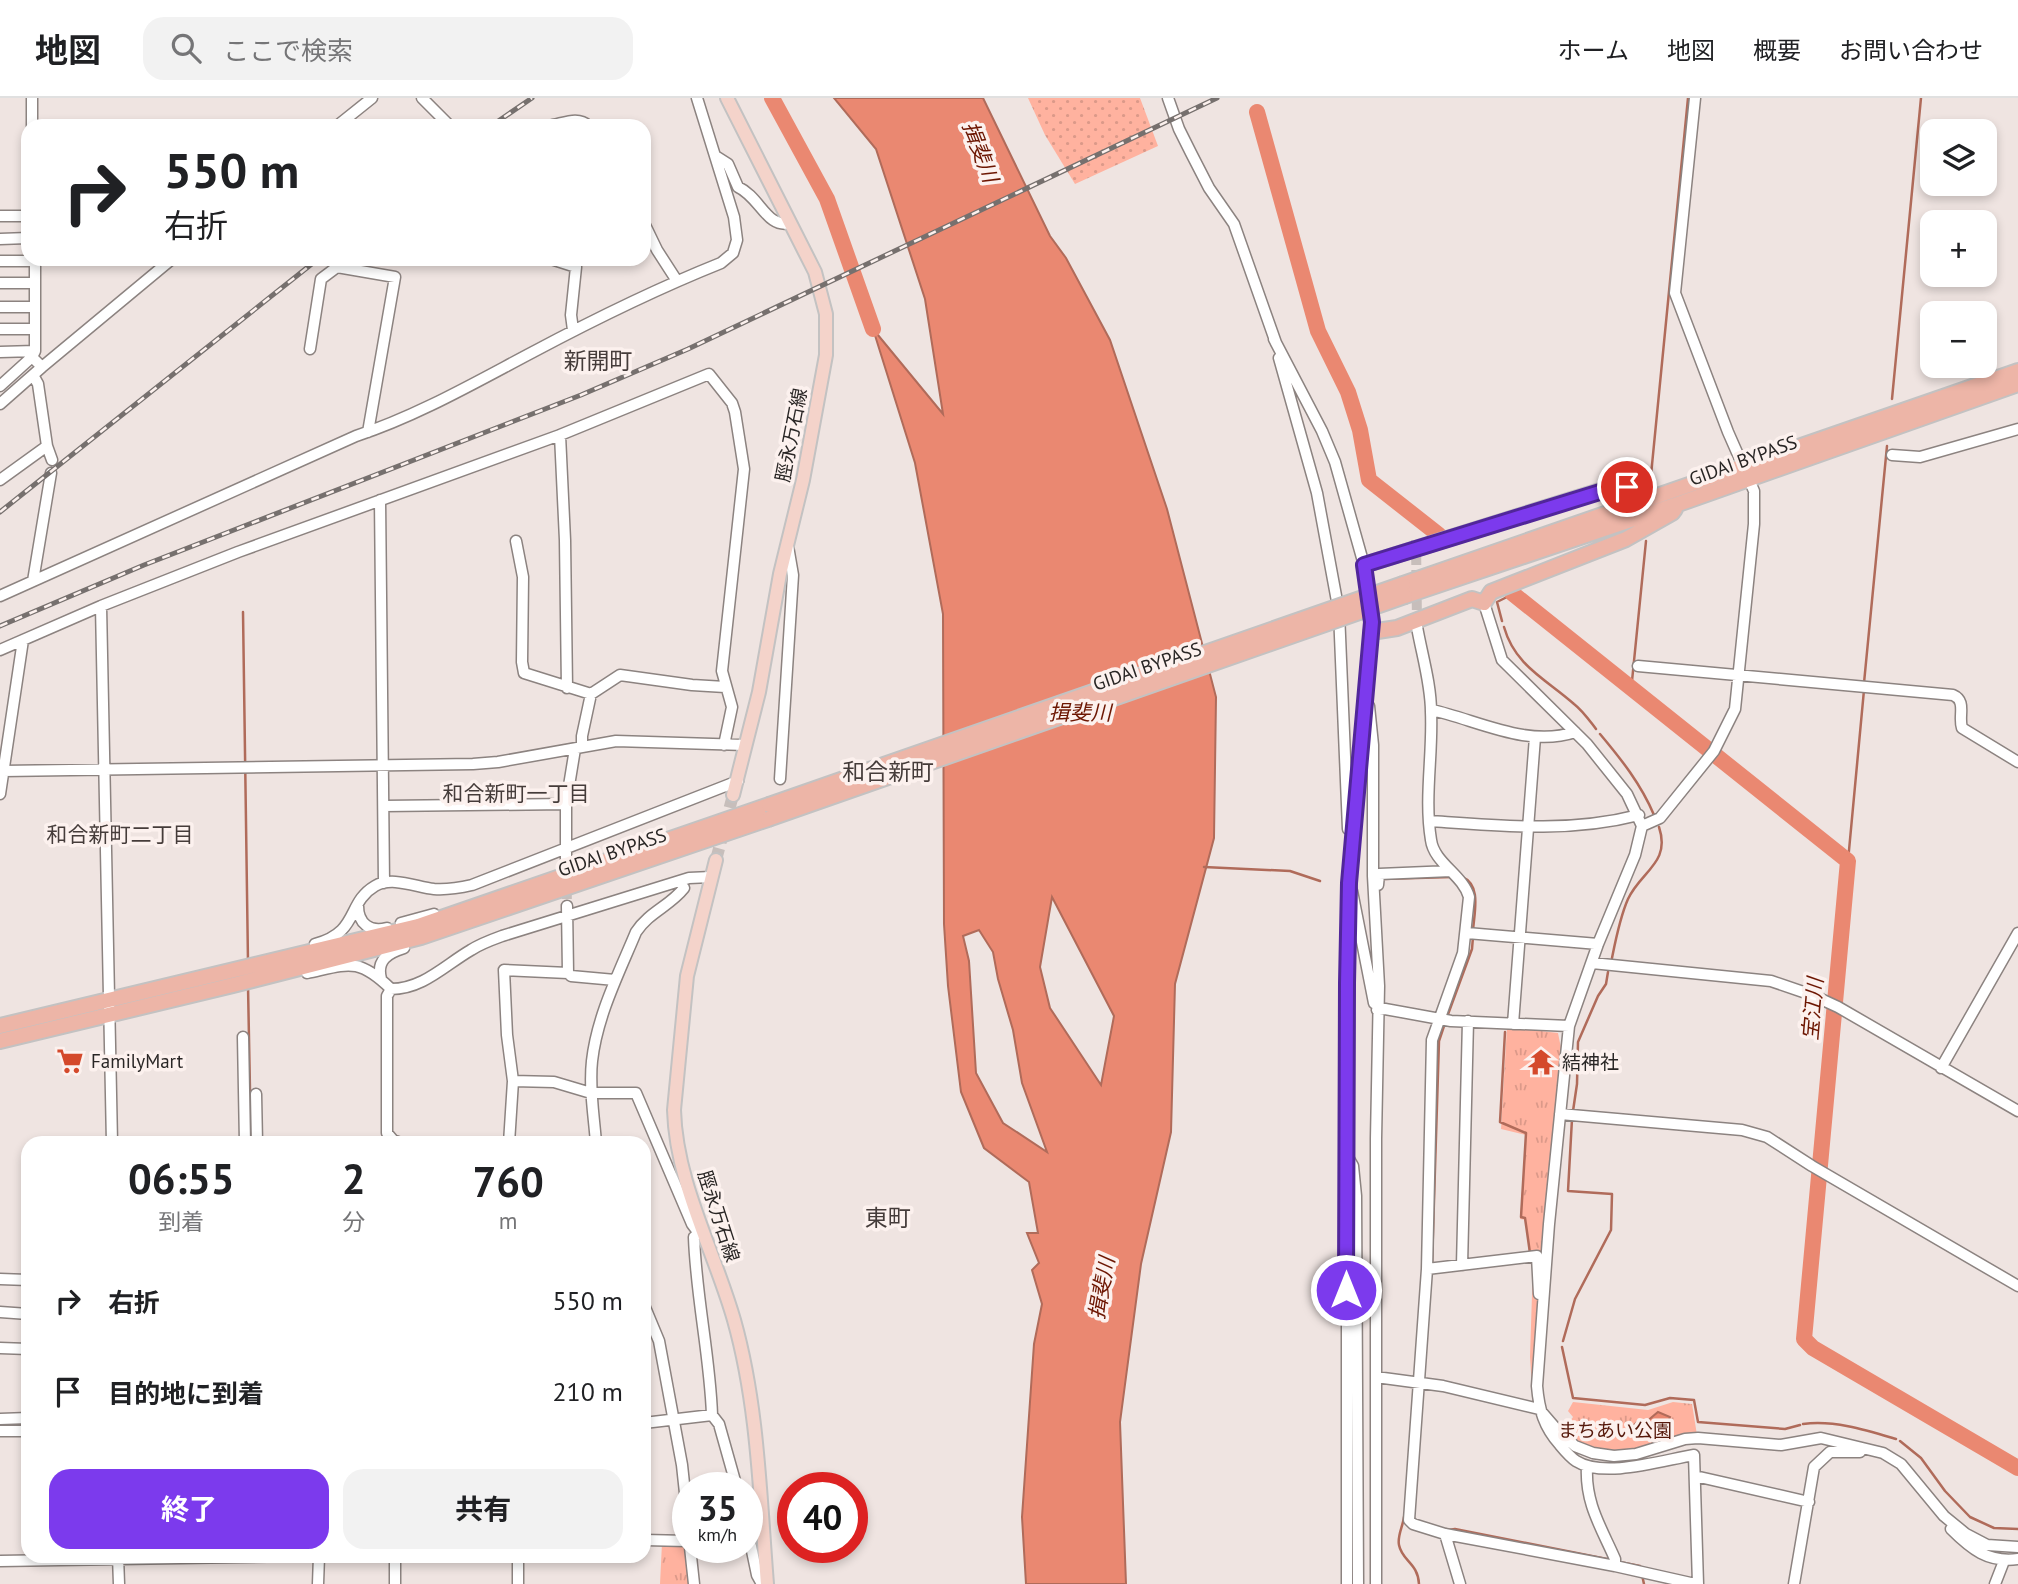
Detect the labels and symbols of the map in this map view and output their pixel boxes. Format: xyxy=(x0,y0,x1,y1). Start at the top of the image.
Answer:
water label: 揖斐川 xyxy=(957,118,1005,188)
district label: 新開町 xyxy=(564,346,633,375)
street label: 脛永万石線 xyxy=(770,386,812,484)
street label: GIDAI BYPASS xyxy=(1686,429,1800,491)
pin xyxy=(1597,457,1657,517)
street label: GIDAI BYPASS xyxy=(1090,636,1204,696)
water label: 揖斐川 xyxy=(1049,699,1113,726)
district label: 和合新町 xyxy=(842,757,934,786)
district label: 和合新町一丁目 xyxy=(443,780,590,807)
district label: 和合新町二丁目 xyxy=(47,821,194,848)
street label: GIDAI BYPASS xyxy=(555,822,669,882)
water label: 宝江川 xyxy=(1796,974,1829,1042)
supermarket icon: FamilyMart xyxy=(55,1046,85,1076)
temple icon: 結神社 xyxy=(1526,1047,1556,1077)
place label: FamilyMart xyxy=(91,1049,184,1073)
place label: 結神社 xyxy=(1562,1050,1619,1074)
street label: 脛永万石線 xyxy=(693,1167,745,1265)
district label: 東町 xyxy=(865,1203,911,1232)
water label: 揖斐川 xyxy=(1083,1253,1121,1321)
position arrow xyxy=(1309,1253,1383,1327)
park label: まちあい公園 xyxy=(1558,1418,1672,1442)
speed limit sign: 40 xyxy=(777,1472,868,1563)

